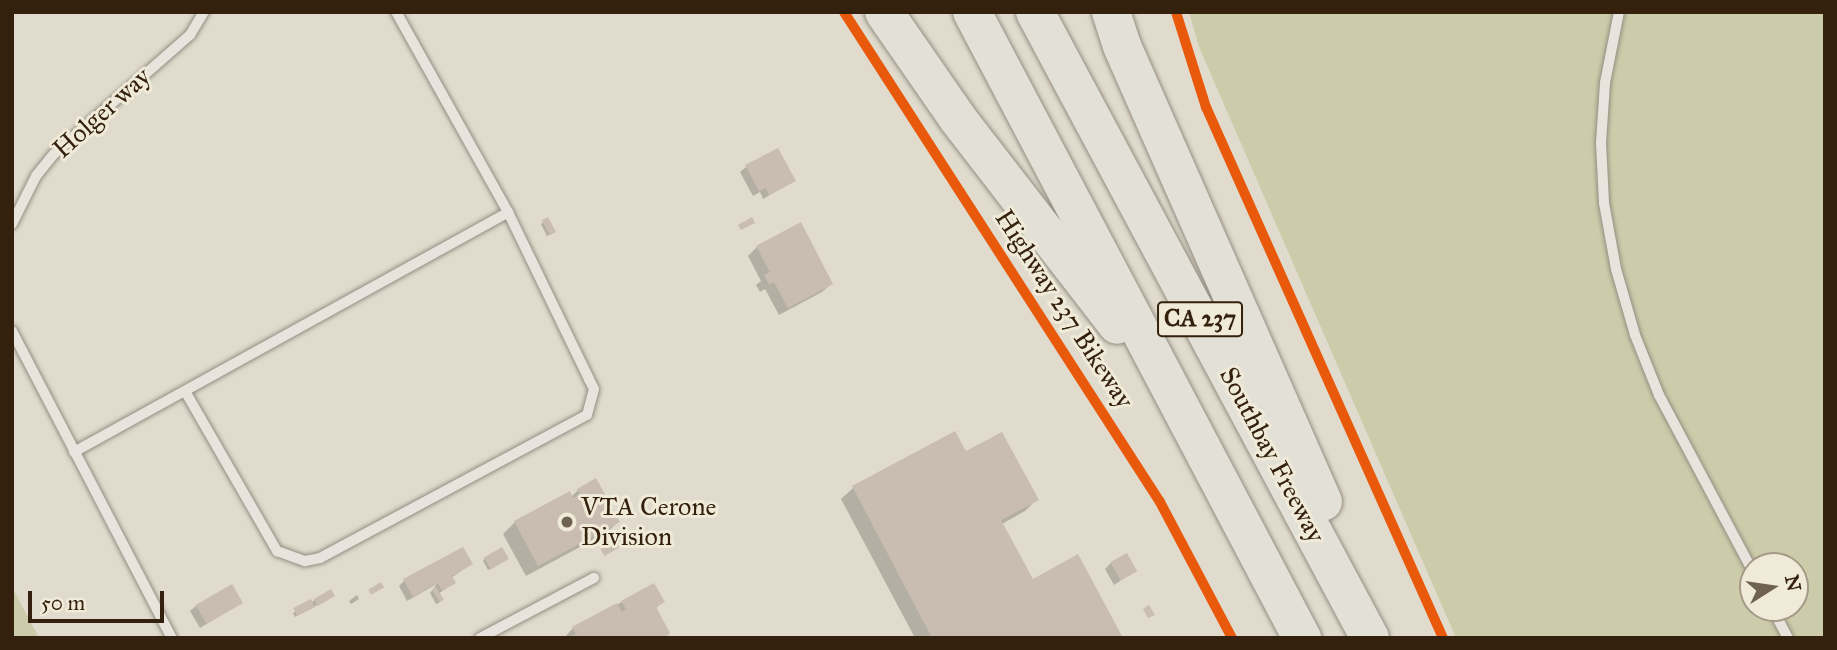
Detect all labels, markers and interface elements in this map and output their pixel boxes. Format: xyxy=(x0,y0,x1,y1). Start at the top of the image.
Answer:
street label: Holger way xyxy=(47,61,157,165)
street label: Highway 237 Bikeway xyxy=(988,204,1140,414)
road number: CA 237 xyxy=(1156,298,1244,340)
street label: Southbay Freeway xyxy=(1213,362,1331,548)
place label: VTA Cerone Division xyxy=(581,491,716,552)
marker: VTA Cerone Division xyxy=(559,514,575,530)
north arrow xyxy=(1739,552,1809,622)
text: N xyxy=(1780,573,1806,593)
scale bar xyxy=(32,576,168,620)
text: 50 m xyxy=(41,590,85,616)

